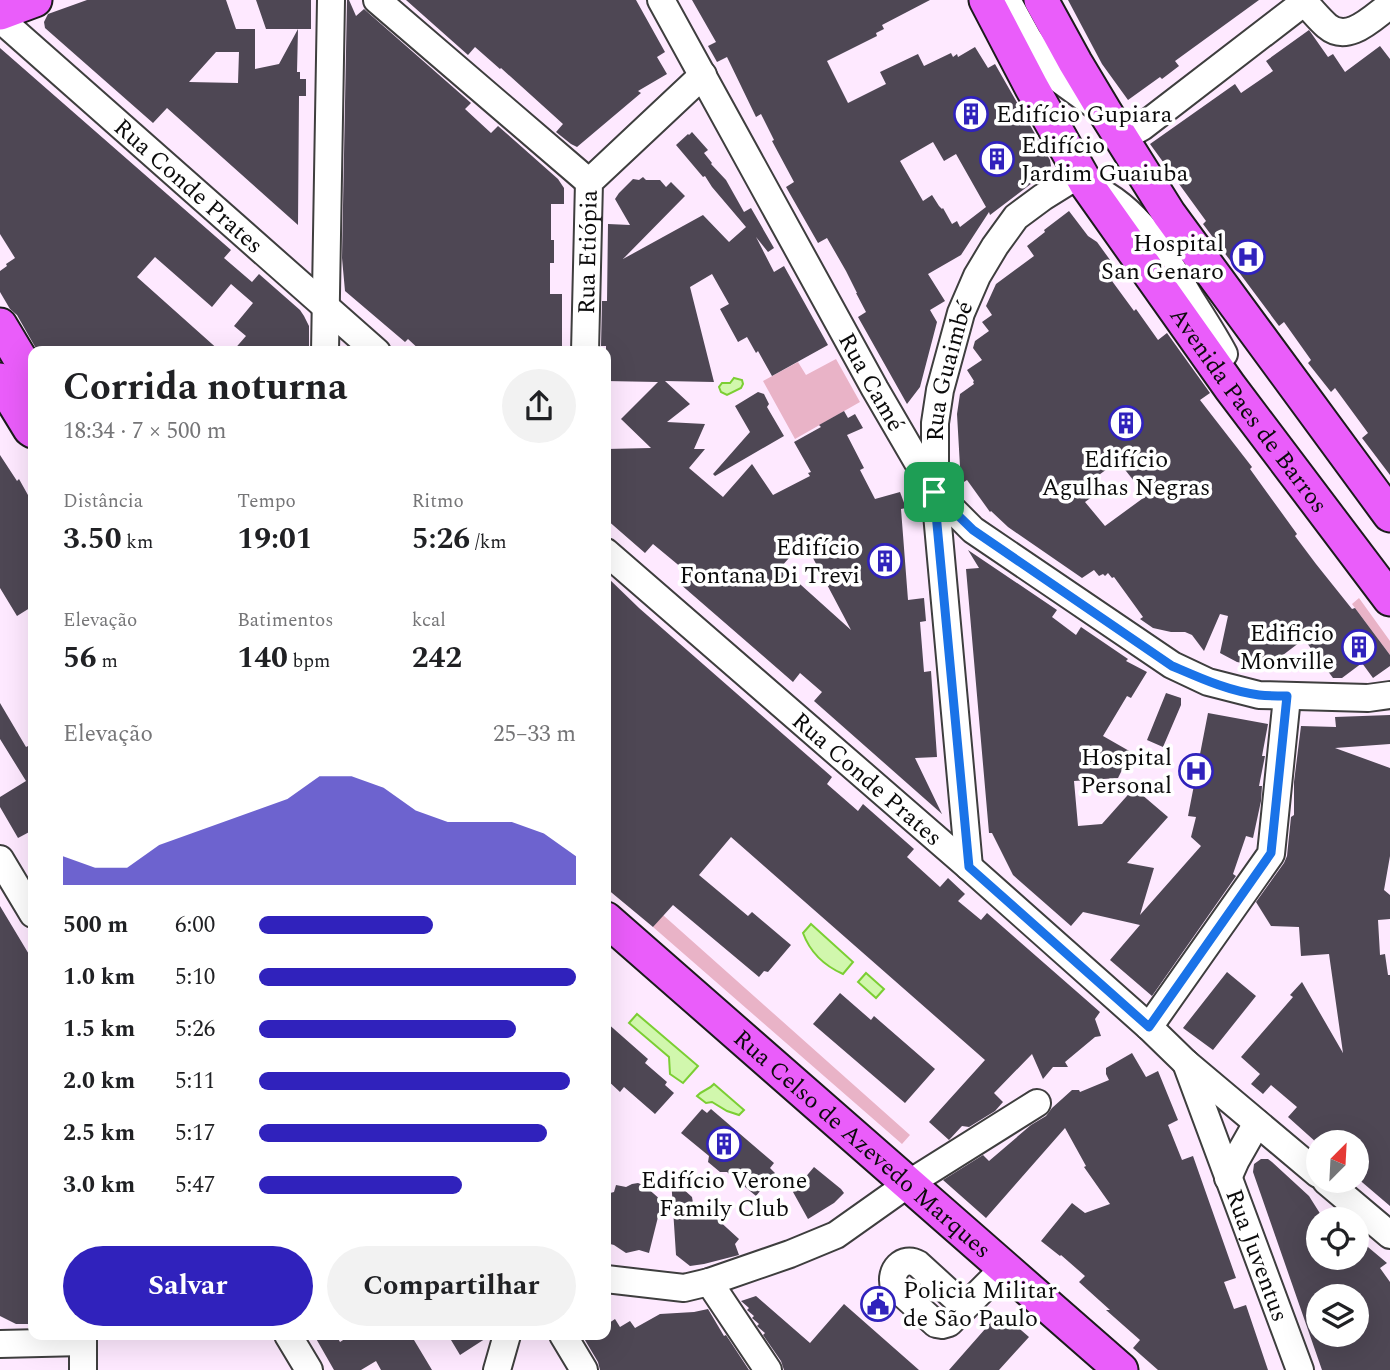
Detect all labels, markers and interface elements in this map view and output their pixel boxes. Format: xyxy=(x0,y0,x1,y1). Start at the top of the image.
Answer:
building icon: Edifício Gupiara xyxy=(952,95,990,133)
place label: Edifício Gupiara xyxy=(996,97,1173,133)
street label: Rua Conde Prates xyxy=(105,110,271,263)
place label: Edifício Jardim Guaiuba xyxy=(1021,128,1189,192)
building icon: Edifício Jardim Guaiuba xyxy=(978,140,1016,178)
street label: Rua Etiópia xyxy=(569,189,608,315)
place label: Hospital San Genaro xyxy=(1101,226,1224,290)
hospital icon: Hospital San Genaro xyxy=(1229,238,1267,276)
street label: Rua Guaimbé xyxy=(918,295,983,441)
street label: Avenida Paes de Barros xyxy=(1160,300,1336,521)
street label: Rua Camé xyxy=(828,326,913,439)
text: Corrida noturna xyxy=(63,359,347,417)
button: share xyxy=(502,369,576,443)
building icon: Edifício Agulhas Negras xyxy=(1107,404,1145,442)
text: 18:34 · 7 × 500 m xyxy=(63,414,227,449)
place label: Edifício Agulhas Negras xyxy=(1042,442,1210,506)
pin xyxy=(904,462,964,522)
icon: arrive xyxy=(915,473,953,511)
text: Distância xyxy=(63,487,143,516)
text: Tempo xyxy=(237,487,296,516)
text: Ritmo xyxy=(412,487,464,516)
text: 3.50 xyxy=(63,516,122,562)
text: 19:01 xyxy=(237,516,313,562)
text: 5:26 xyxy=(412,516,470,562)
text: km xyxy=(122,528,153,557)
text: /km xyxy=(470,528,507,557)
place label: Edifício Fontana Di Trevi xyxy=(679,530,860,594)
building icon: Edifício Fontana Di Trevi xyxy=(866,542,904,580)
text: Elevação xyxy=(63,606,137,635)
text: Batimentos xyxy=(237,606,334,635)
text: kcal xyxy=(412,606,446,635)
place label: Edificio Monville xyxy=(1240,616,1334,680)
building icon: Edificio Monville xyxy=(1340,628,1378,666)
text: 56 xyxy=(63,635,97,681)
text: 140 xyxy=(237,635,288,681)
text: 242 xyxy=(412,635,462,681)
text: m xyxy=(97,647,118,676)
text: bpm xyxy=(288,647,330,676)
street label: Rua Conde Prates xyxy=(783,704,950,855)
text: Elevação xyxy=(63,717,153,752)
text: 25–33 m xyxy=(493,717,576,752)
place label: Hospital Personal xyxy=(1080,740,1172,804)
hospital icon: Hospital Personal xyxy=(1177,752,1215,790)
text: 500 m xyxy=(63,908,128,943)
text: 6:00 xyxy=(175,908,215,943)
text: 1.0 km xyxy=(63,960,135,995)
text: 5:10 xyxy=(175,960,215,995)
text: 1.5 km xyxy=(63,1012,135,1047)
text: 5:26 xyxy=(175,1012,215,1047)
street label: Rua Celso de Azevedo Marques xyxy=(725,1021,999,1268)
text: 2.0 km xyxy=(63,1064,135,1099)
text: 5:11 xyxy=(175,1064,215,1099)
text: 2.5 km xyxy=(63,1116,135,1151)
text: 5:17 xyxy=(175,1116,215,1151)
building icon: Edifício Verone Family Club xyxy=(705,1125,743,1163)
north arrow xyxy=(1306,1130,1368,1194)
map controls xyxy=(1306,1130,1369,1347)
place label: Edifício Verone Family Club xyxy=(641,1163,807,1227)
text: 3.0 km xyxy=(63,1168,135,1203)
text: 5:47 xyxy=(175,1168,215,1203)
street label: Rua Juventus xyxy=(1215,1184,1298,1327)
button: locate xyxy=(1306,1207,1369,1270)
button: Salvar xyxy=(63,1246,313,1326)
button: Compartilhar xyxy=(327,1246,576,1326)
place label: Policia Militar de São Paulo xyxy=(903,1273,1057,1337)
button: layers xyxy=(1306,1284,1369,1347)
public building icon: Policia Militar de São Paulo xyxy=(859,1285,897,1323)

